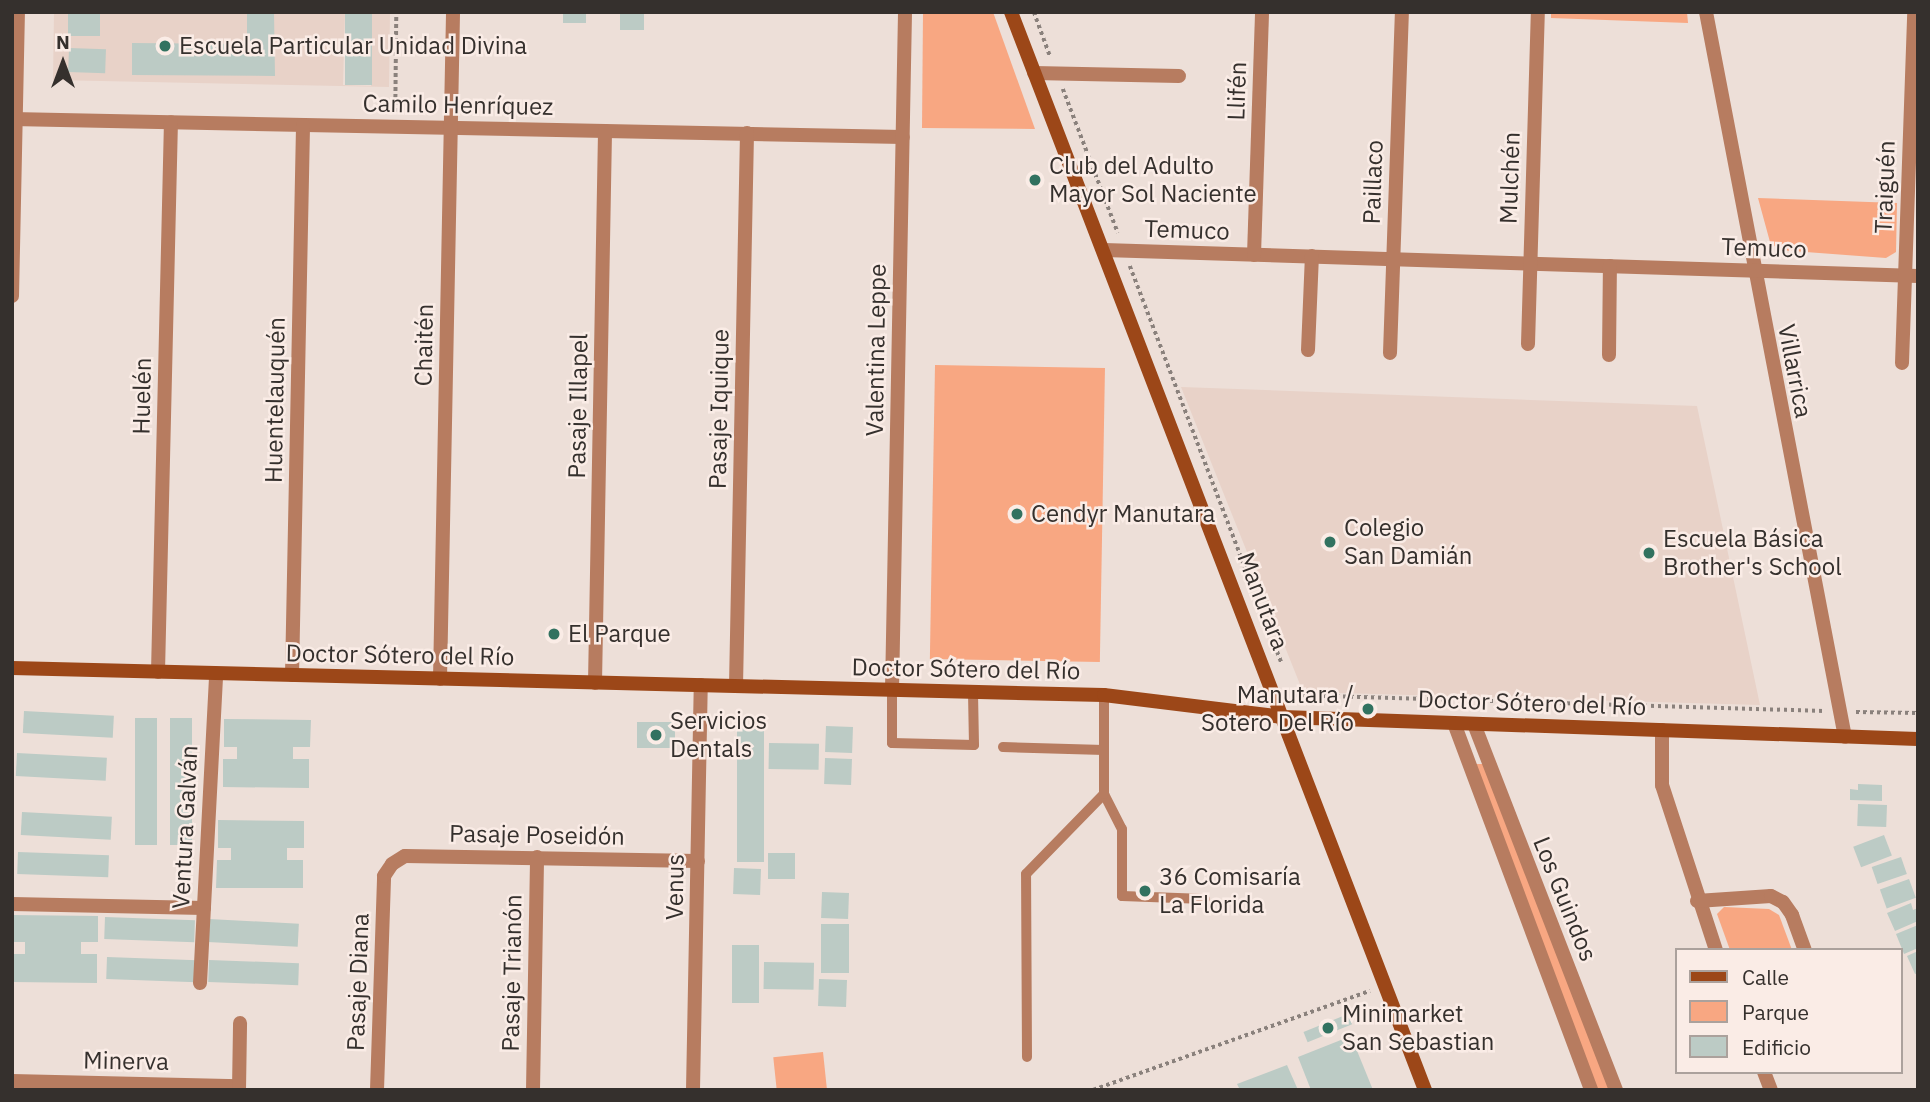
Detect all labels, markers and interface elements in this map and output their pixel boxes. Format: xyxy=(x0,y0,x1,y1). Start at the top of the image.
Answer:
north arrow xyxy=(28,28,98,98)
text: N xyxy=(56,30,70,54)
place label: Escuela Particular Unidad Divina xyxy=(179,32,527,60)
marker: Escuela Particular Unidad Divina xyxy=(157,38,173,54)
street label: Llifén xyxy=(1222,61,1252,121)
street label: Camilo Henríquez xyxy=(362,89,554,121)
street label: Mulchén xyxy=(1494,131,1526,225)
street label: Paillaco xyxy=(1357,139,1389,225)
street label: Traiguén xyxy=(1869,140,1901,234)
place label: Club del Adulto Mayor Sol Naciente xyxy=(1049,152,1257,208)
marker: Club del Adulto Mayor Sol Naciente xyxy=(1027,172,1043,188)
street label: Temuco xyxy=(1144,214,1230,246)
street label: Temuco xyxy=(1721,232,1807,264)
street label: Valentina Leppe xyxy=(860,263,892,437)
street label: Chaitén xyxy=(409,304,439,386)
street label: Huentelauquén xyxy=(259,317,291,483)
street label: Villarrica xyxy=(1772,322,1818,420)
street label: Pasaje Iquique xyxy=(703,329,735,489)
street label: Pasaje Illapel xyxy=(562,333,594,479)
street label: Huelén xyxy=(127,357,157,435)
place label: Cendyr Manutara xyxy=(1031,500,1215,528)
marker: Cendyr Manutara xyxy=(1009,506,1025,522)
place label: Colegio San Damián xyxy=(1344,514,1472,570)
place label: Escuela Básica Brother's School xyxy=(1663,525,1842,581)
marker: Colegio San Damián xyxy=(1322,534,1338,550)
marker: Escuela Básica Brother's School xyxy=(1641,545,1657,561)
street label: Manutara xyxy=(1231,548,1295,654)
place label: El Parque xyxy=(568,620,671,648)
marker: El Parque xyxy=(546,626,562,642)
street label: Doctor Sótero del Río xyxy=(285,639,515,671)
street label: Doctor Sótero del Río xyxy=(851,653,1081,685)
place label: Manutara / Sotero Del Río xyxy=(1201,681,1354,737)
street label: Doctor Sótero del Río xyxy=(1417,685,1647,721)
marker: Manutara / Sotero Del Río xyxy=(1360,701,1376,717)
place label: Servicios Dentals xyxy=(670,707,767,763)
marker: Servicios Dentals xyxy=(648,727,664,743)
street label: Ventura Galván xyxy=(166,744,204,910)
street label: Pasaje Poseidón xyxy=(449,819,625,851)
street label: Los Guindos xyxy=(1527,833,1603,965)
street label: Venus xyxy=(660,854,690,920)
place label: 36 Comisaría La Florida xyxy=(1159,863,1301,919)
marker: 36 Comisaría La Florida xyxy=(1137,883,1153,899)
street label: Pasaje Trianón xyxy=(496,894,528,1052)
street label: Pasaje Diana xyxy=(341,913,375,1051)
legend xyxy=(1674,948,1902,1074)
text: Calle xyxy=(1742,963,1789,991)
text: Parque xyxy=(1742,998,1809,1026)
place label: Minimarket San Sebastian xyxy=(1342,1000,1494,1056)
marker: Minimarket San Sebastian xyxy=(1320,1020,1336,1036)
text: Edificio xyxy=(1742,1033,1811,1061)
street label: Minerva xyxy=(83,1046,169,1076)

